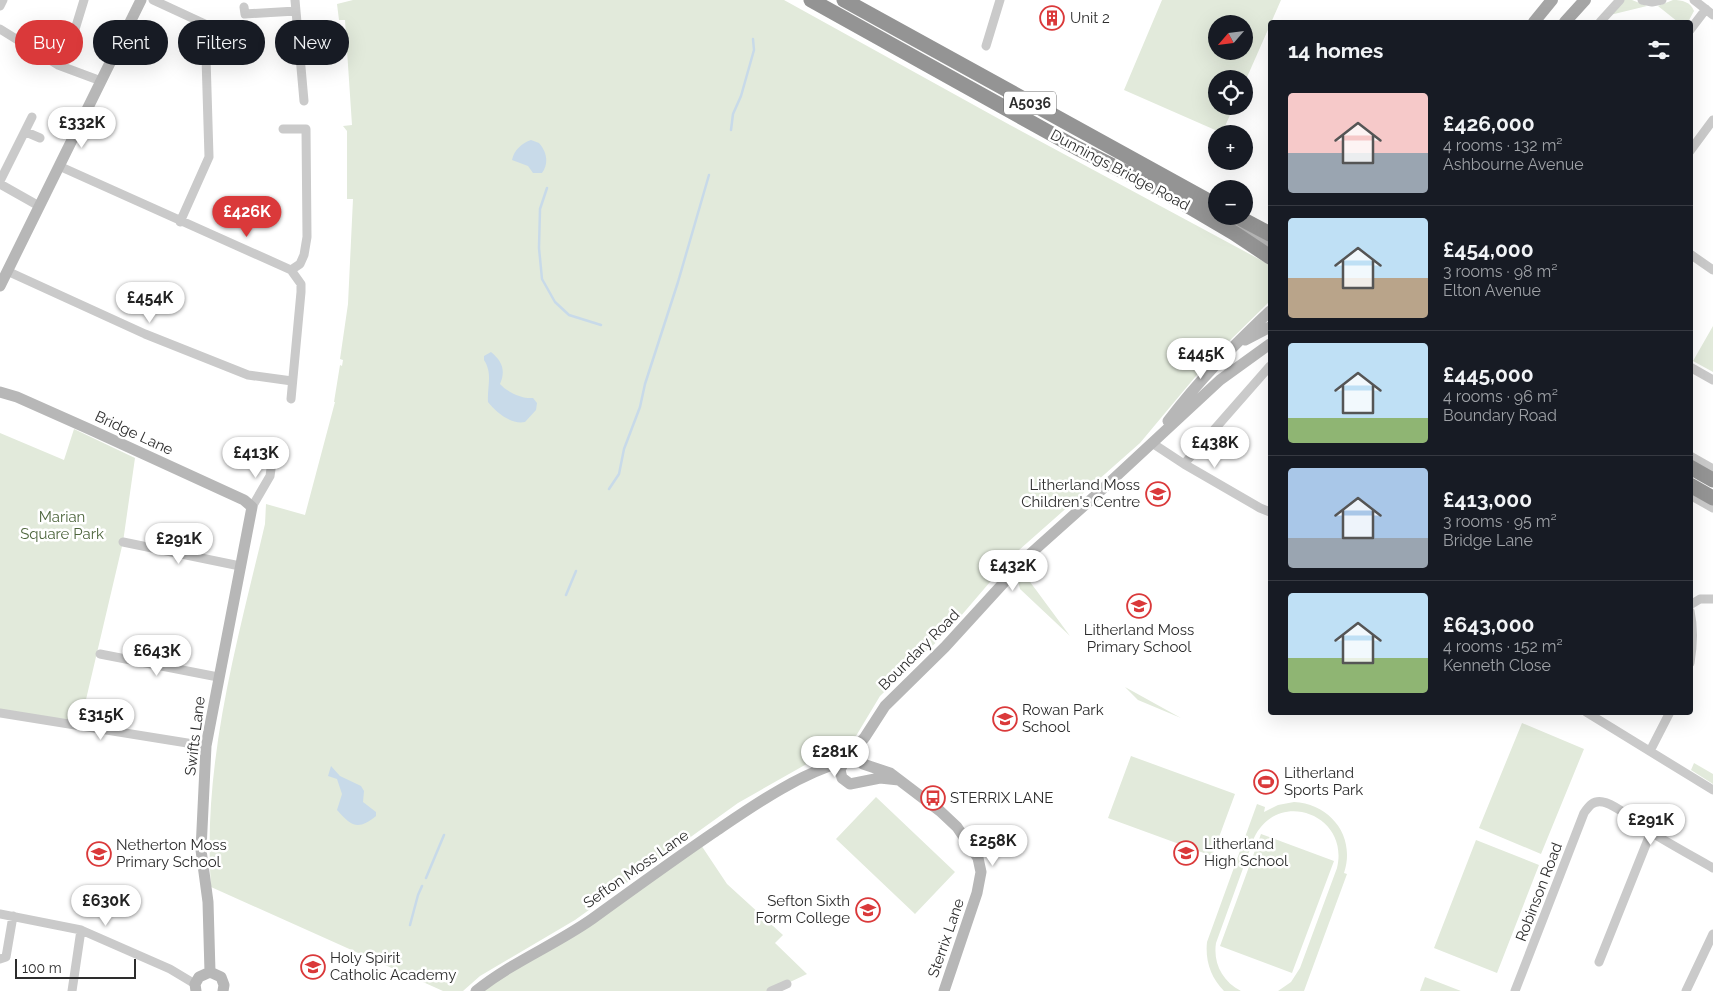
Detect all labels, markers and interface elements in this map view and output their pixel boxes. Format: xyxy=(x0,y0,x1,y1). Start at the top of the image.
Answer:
building icon: Unit 2 xyxy=(1039,5,1065,31)
place label: Unit 2 xyxy=(1070,9,1110,27)
north arrow xyxy=(1208,15,1252,60)
map controls xyxy=(1208,15,1253,225)
chip: Buy xyxy=(15,20,83,65)
chip: Rent xyxy=(93,20,168,65)
chip: Filters xyxy=(178,20,265,65)
chip: New xyxy=(275,20,349,65)
icon: filters xyxy=(1645,36,1673,64)
text: 14 homes xyxy=(1288,38,1383,63)
button: locate xyxy=(1208,70,1253,115)
road number: A5036 xyxy=(1004,92,1056,115)
pin: £332K xyxy=(47,106,117,149)
text: £426,000 xyxy=(1443,111,1535,136)
text: £332K xyxy=(59,113,105,132)
icon: home xyxy=(1328,113,1388,173)
button: + xyxy=(1208,125,1253,170)
street label: Dunnings Bridge Road xyxy=(1047,126,1193,214)
text: 4 rooms · 132 m² xyxy=(1443,136,1563,155)
text: Ashbourne Avenue xyxy=(1443,155,1584,174)
button: − xyxy=(1208,180,1253,225)
pin: £426K xyxy=(212,196,282,238)
text: £426K xyxy=(223,202,271,221)
text: £454,000 xyxy=(1443,237,1534,262)
icon: home xyxy=(1328,238,1388,298)
text: 3 rooms · 98 m² xyxy=(1443,262,1558,281)
text: Elton Avenue xyxy=(1443,281,1541,300)
pin: £454K xyxy=(115,282,185,324)
text: £454K xyxy=(127,288,173,307)
pin: £445K xyxy=(1166,338,1236,380)
text: £445K xyxy=(1178,344,1224,363)
text: £445,000 xyxy=(1443,362,1534,387)
icon: home xyxy=(1328,363,1388,423)
text: 4 rooms · 96 m² xyxy=(1443,387,1558,406)
text: Boundary Road xyxy=(1443,406,1557,425)
street label: Bridge Lane xyxy=(92,407,176,459)
pin: £438K xyxy=(1180,426,1250,469)
text: £438K xyxy=(1191,433,1239,452)
pin: £413K xyxy=(221,436,291,479)
text: £413K xyxy=(233,443,279,462)
place label: Litherland Moss Children's Centre xyxy=(1021,476,1140,511)
school or university icon: Litherland Moss Children's Centre xyxy=(1145,481,1171,507)
text: £413,000 xyxy=(1443,487,1532,512)
icon: home xyxy=(1328,488,1388,548)
park label: Marian Square Park xyxy=(20,508,104,543)
text: 3 rooms · 95 m² xyxy=(1443,512,1557,531)
pin: £291K xyxy=(144,522,214,565)
text: £291K xyxy=(156,529,202,548)
text: Bridge Lane xyxy=(1443,531,1533,550)
pin: £432K xyxy=(978,550,1048,592)
text: £432K xyxy=(990,556,1036,575)
school or university icon: Litherland Moss Primary School xyxy=(1126,593,1152,619)
street label: Boundary Road xyxy=(875,606,963,694)
text: £643,000 xyxy=(1443,612,1534,637)
icon: home xyxy=(1328,613,1388,673)
place label: Litherland Moss Primary School xyxy=(1084,621,1194,656)
pin: £643K xyxy=(122,634,192,677)
text: 4 rooms · 152 m² xyxy=(1443,637,1563,656)
text: £643K xyxy=(133,641,181,660)
text: Kenneth Close xyxy=(1443,656,1551,675)
street label: Swifts Lane xyxy=(181,695,209,777)
pin: £315K xyxy=(66,698,136,741)
place label: Rowan Park School xyxy=(1022,701,1104,736)
text: £315K xyxy=(78,705,124,724)
school or university icon: Rowan Park School xyxy=(992,706,1018,732)
pin: £281K xyxy=(800,736,870,778)
text: £281K xyxy=(812,742,858,761)
place label: Litherland Sports Park xyxy=(1284,764,1363,799)
sports icon: Litherland Sports Park xyxy=(1253,769,1279,795)
bus stop icon: STERRIX LANE xyxy=(920,785,946,811)
place label: STERRIX LANE xyxy=(950,789,1053,807)
pin: £291K xyxy=(1616,804,1686,846)
text: £291K xyxy=(1628,810,1674,829)
pin: £258K xyxy=(958,824,1028,867)
street label: Sefton Moss Lane xyxy=(580,826,692,912)
text: £258K xyxy=(970,831,1016,850)
place label: Litherland High School xyxy=(1204,835,1289,870)
place label: Netherton Moss Primary School xyxy=(116,836,227,871)
school or university icon: Litherland High School xyxy=(1173,840,1199,866)
street label: Robinson Road xyxy=(1512,840,1566,944)
school or university icon: Netherton Moss Primary School xyxy=(86,841,112,867)
pin: £630K xyxy=(71,884,141,927)
text: £630K xyxy=(82,891,130,910)
place label: Sefton Sixth Form College xyxy=(756,892,850,927)
street label: Sterrix Lane xyxy=(924,896,968,980)
school or university icon: Sefton Sixth Form College xyxy=(855,897,881,923)
place label: Holy Spirit Catholic Academy xyxy=(330,949,456,984)
school or university icon: Holy Spirit Catholic Academy xyxy=(300,954,326,980)
scale bar xyxy=(15,956,136,979)
text: 100 m xyxy=(22,960,62,976)

